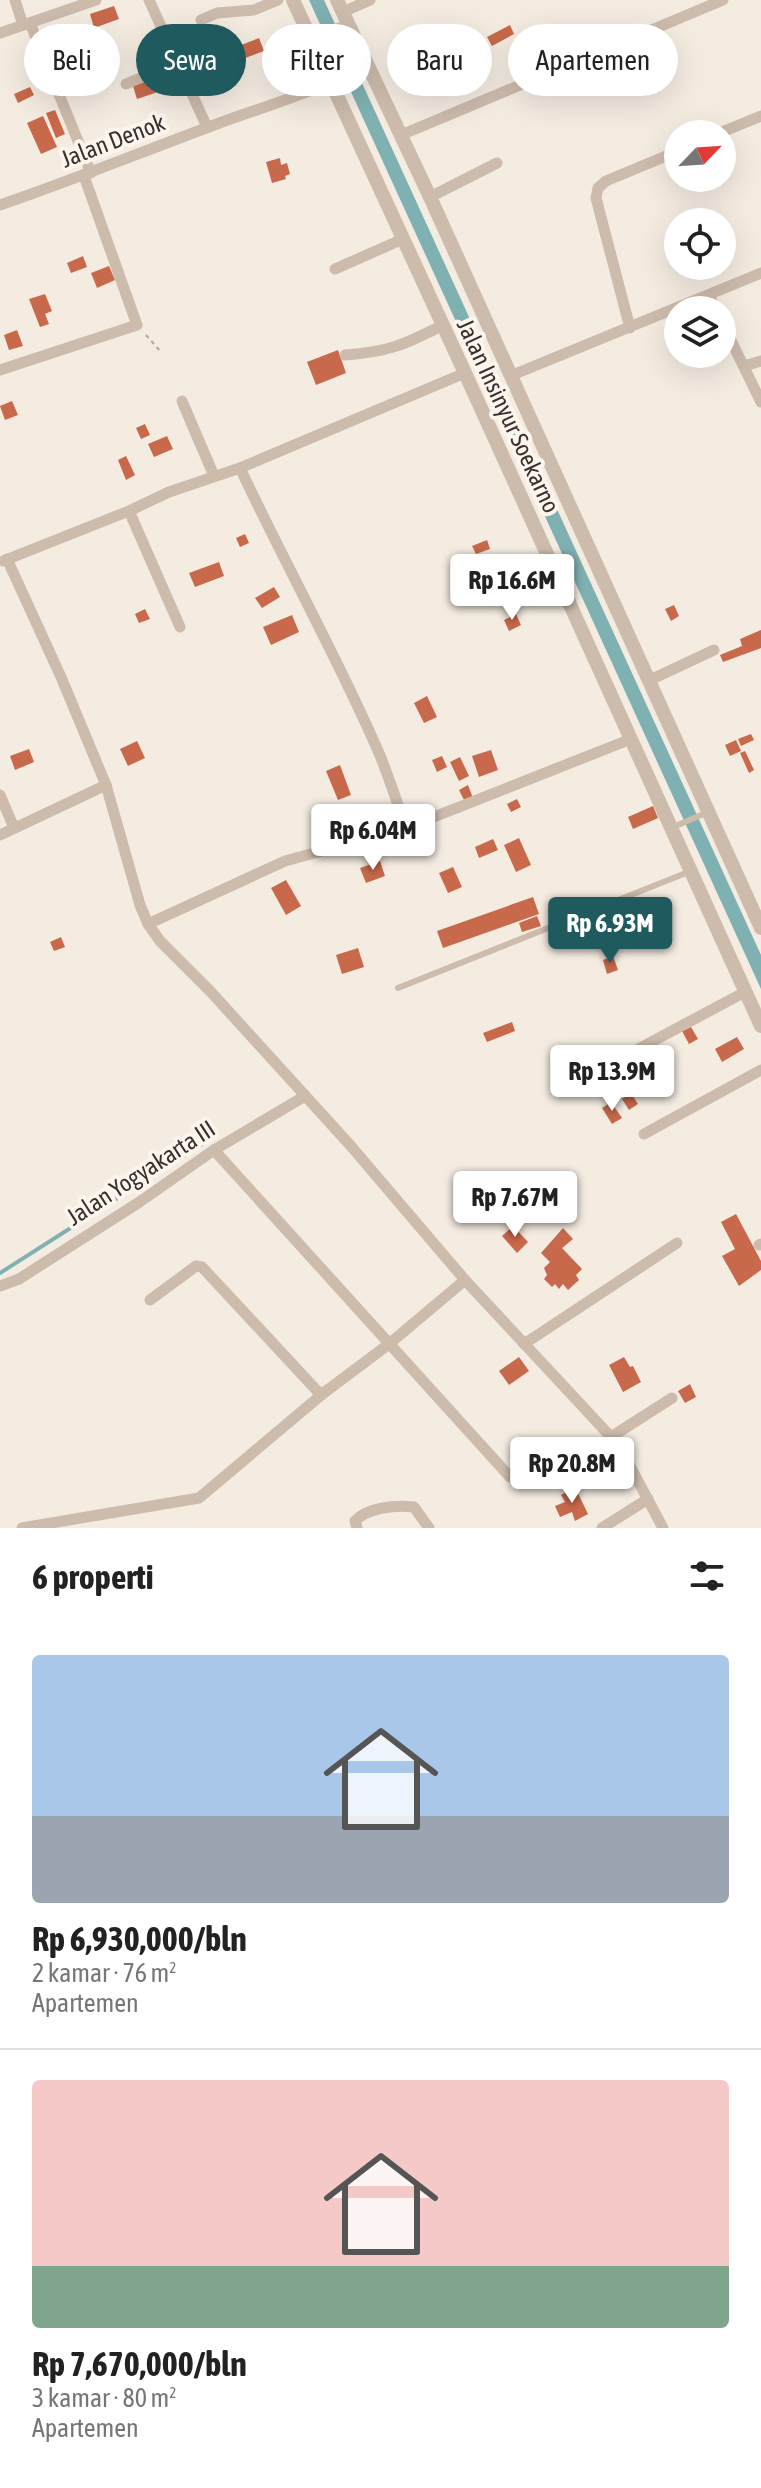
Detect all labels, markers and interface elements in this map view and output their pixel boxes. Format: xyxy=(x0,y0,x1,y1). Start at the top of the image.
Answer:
chip: Beli xyxy=(24,24,120,96)
chip: Sewa xyxy=(136,24,246,96)
chip: Filter xyxy=(262,24,371,96)
chip: Baru xyxy=(387,24,492,96)
chip: Apartemen xyxy=(508,24,678,96)
street label: Jalan Denok xyxy=(57,108,169,173)
north arrow xyxy=(664,120,736,192)
map controls xyxy=(664,120,736,368)
button: locate xyxy=(664,208,736,280)
button: layers xyxy=(664,296,736,368)
street label: Jalan Insinyur Soekarno xyxy=(452,315,565,517)
pin: Rp 16.6M xyxy=(429,554,595,622)
text: Rp 16.6M xyxy=(468,565,556,595)
pin: Rp 6.04M xyxy=(290,804,456,872)
text: Rp 6.04M xyxy=(329,815,417,845)
pin: Rp 6.93M xyxy=(527,897,693,965)
text: Rp 6.93M xyxy=(566,908,654,938)
pin: Rp 13.9M xyxy=(529,1045,695,1113)
text: Rp 13.9M xyxy=(568,1056,656,1086)
street label: Jalan Yogyakarta III xyxy=(62,1115,220,1231)
pin: Rp 7.67M xyxy=(432,1171,598,1239)
text: Rp 7.67M xyxy=(471,1182,559,1212)
pin: Rp 20.8M xyxy=(489,1437,655,1505)
text: Rp 20.8M xyxy=(528,1448,616,1478)
icon: filters xyxy=(685,1554,729,1598)
text: 6 properti xyxy=(32,1557,154,1596)
icon: home xyxy=(309,1707,453,1851)
text: Rp 6,930,000/bln xyxy=(32,1919,247,1958)
text: 2 kamar · 76 m² xyxy=(32,1958,176,1988)
text: Apartemen xyxy=(32,1988,139,2018)
icon: home xyxy=(309,2132,453,2276)
text: Rp 7,670,000/bln xyxy=(32,2344,247,2383)
text: 3 kamar · 80 m² xyxy=(32,2383,176,2413)
text: Apartemen xyxy=(32,2413,139,2443)

